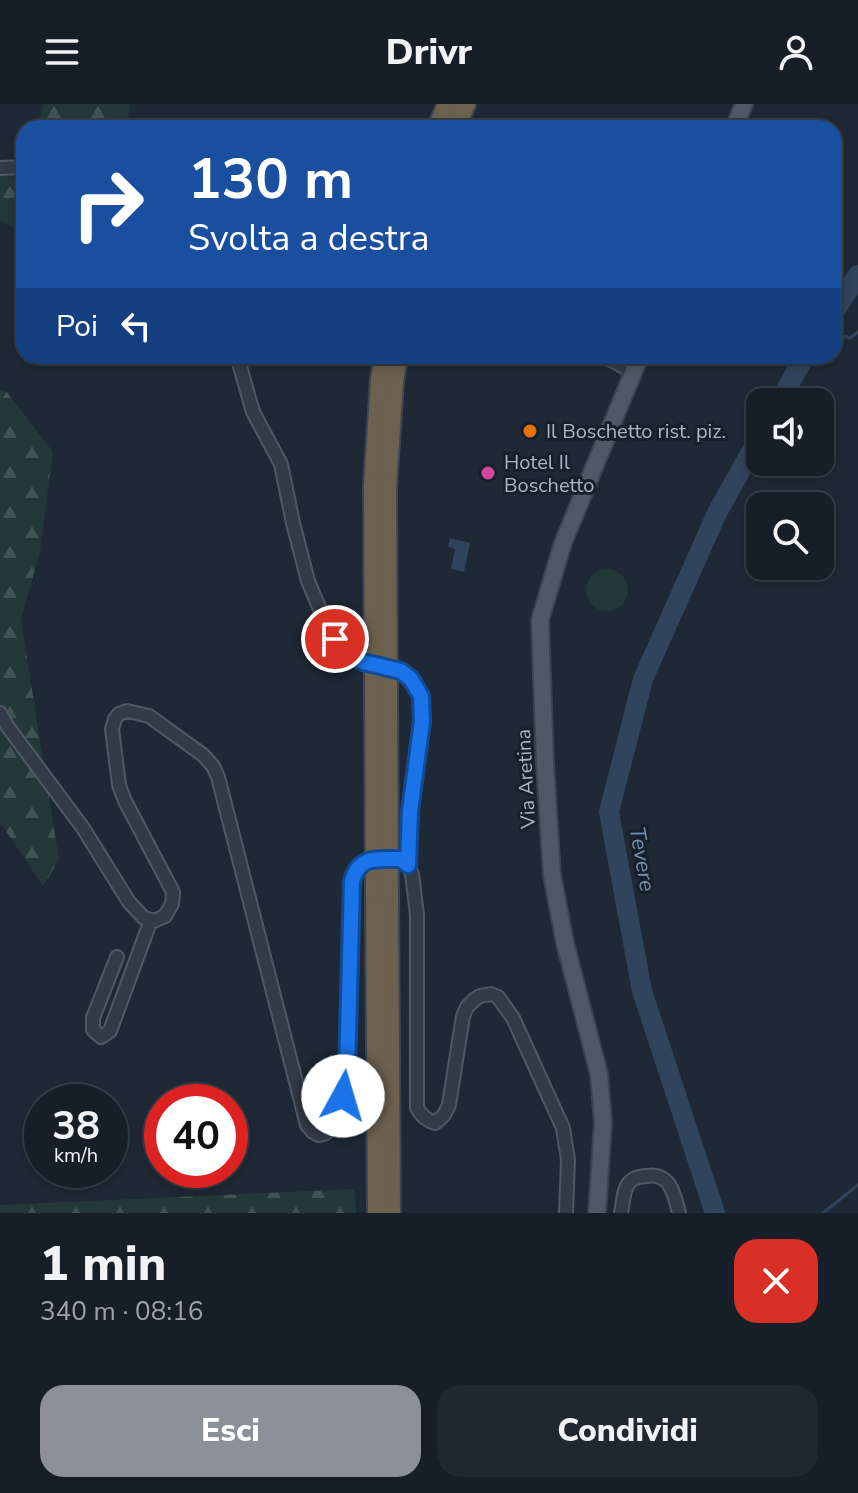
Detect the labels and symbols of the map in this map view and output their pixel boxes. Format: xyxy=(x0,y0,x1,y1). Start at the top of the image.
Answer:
place label: Il Boschetto rist. piz. xyxy=(546,418,726,445)
marker: Il Boschetto rist. piz. xyxy=(521,422,539,440)
place label: Hotel Il Boschetto xyxy=(504,449,594,499)
marker: Hotel Il Boschetto xyxy=(479,464,497,482)
pin xyxy=(301,605,369,673)
street label: Via Aretina xyxy=(510,728,542,831)
water label: Tevere xyxy=(622,824,663,894)
position arrow xyxy=(301,1054,385,1138)
speed limit sign: 40 xyxy=(144,1084,248,1188)

